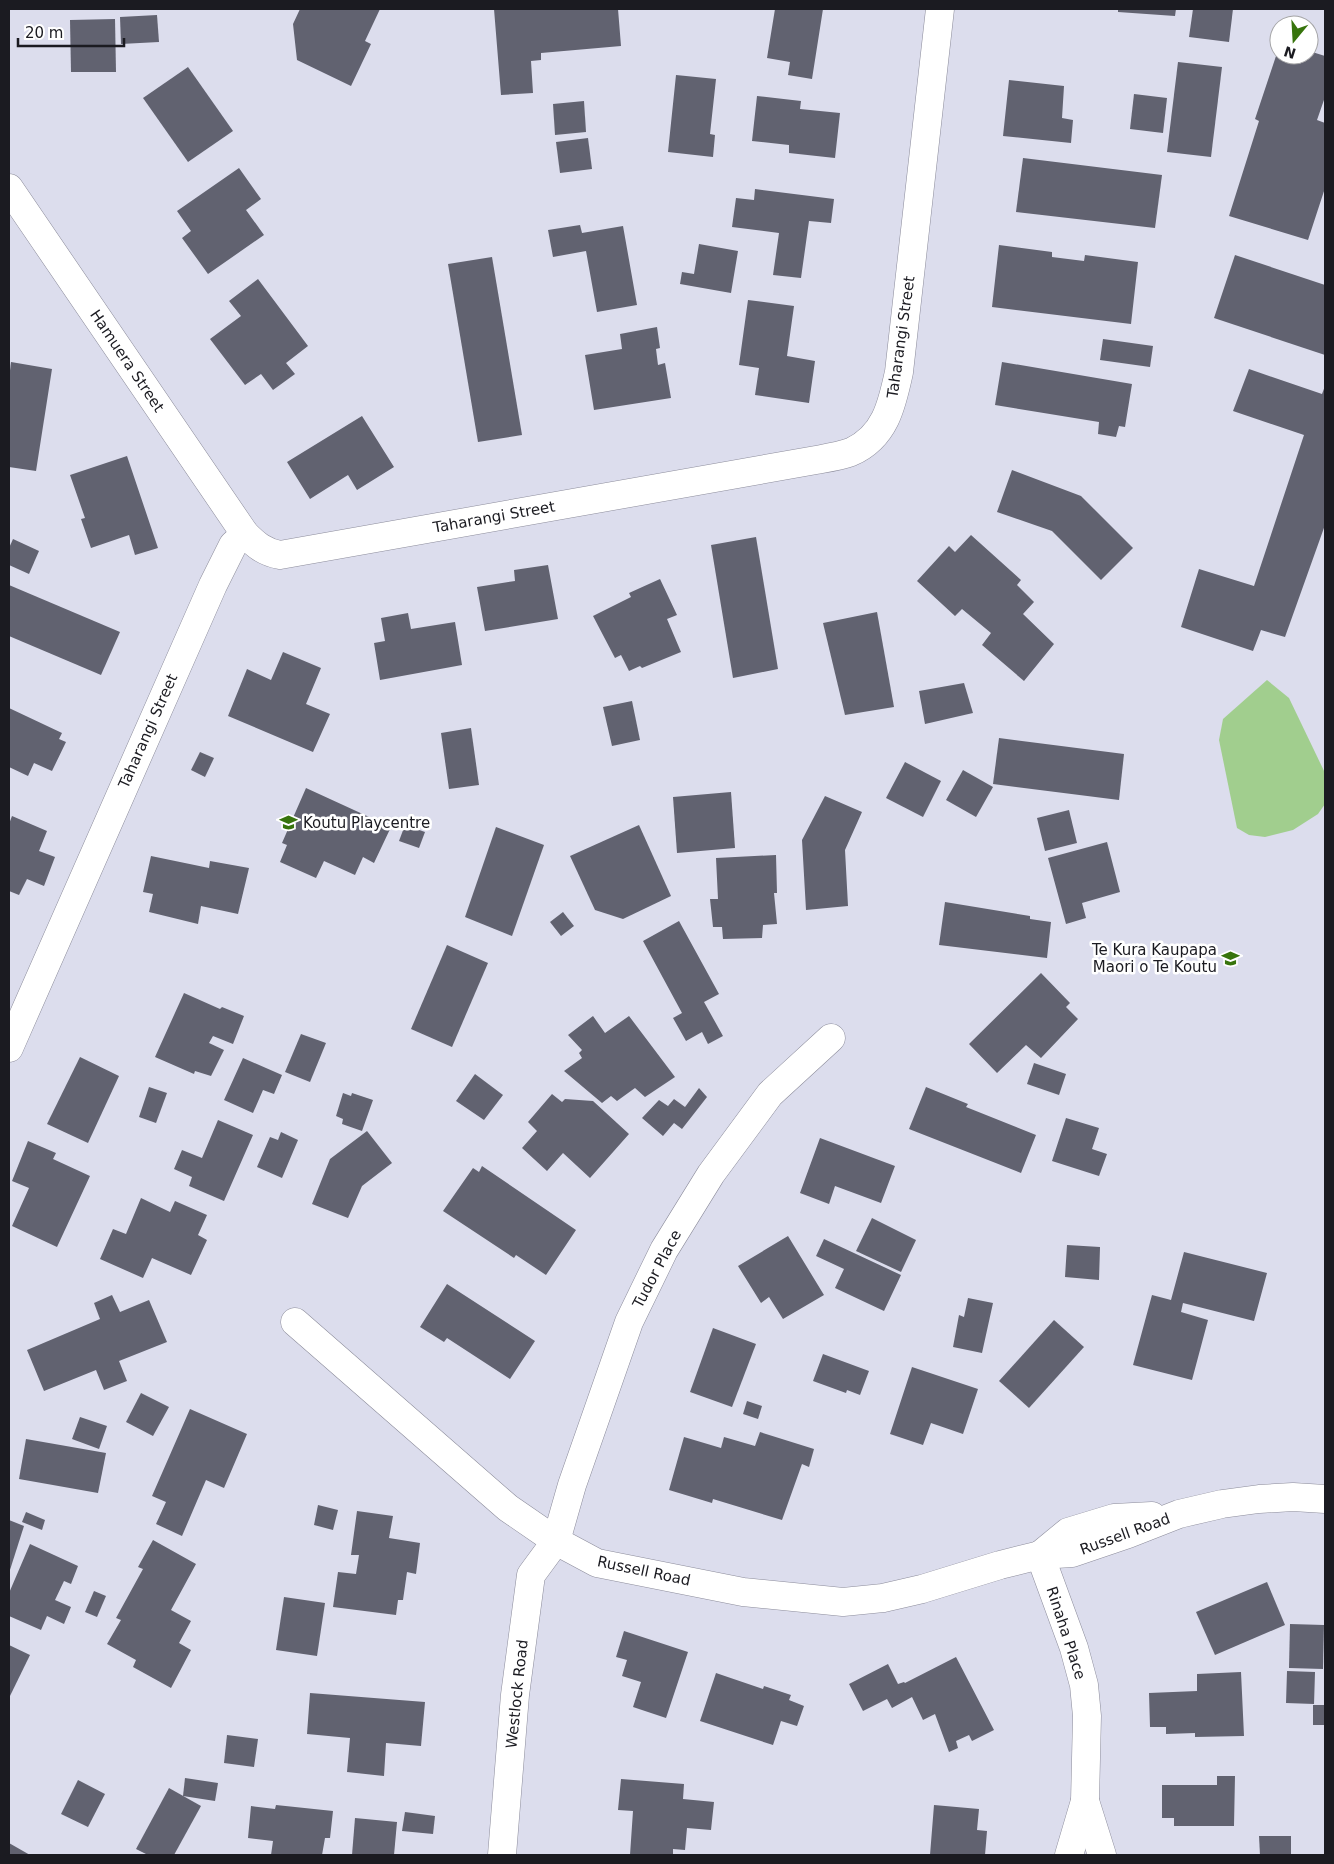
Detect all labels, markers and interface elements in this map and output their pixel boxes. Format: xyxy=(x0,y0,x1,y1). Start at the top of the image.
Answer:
scale bar xyxy=(18,15,124,47)
north arrow xyxy=(1269,15,1319,65)
text: 20 m xyxy=(25,24,63,42)
text: N xyxy=(1282,43,1298,62)
street label: Taharangi Street xyxy=(883,275,919,400)
street label: Hamuera Street xyxy=(86,306,168,416)
street label: Taharangi Street xyxy=(431,497,556,537)
street label: Taharangi Street xyxy=(114,671,181,792)
school or university icon: Koutu Playcentre xyxy=(279,813,299,833)
place label: Koutu Playcentre xyxy=(303,814,430,832)
place label: Te Kura Kaupapa Maori o Te Koutu xyxy=(1091,941,1217,976)
school or university icon: Te Kura Kaupapa Maori o Te Koutu xyxy=(1221,949,1241,969)
street label: Tudor Place xyxy=(628,1227,685,1312)
street label: Russell Road xyxy=(1077,1509,1173,1559)
street label: Russell Road xyxy=(596,1552,692,1590)
street label: Rinaha Place xyxy=(1043,1584,1089,1682)
street label: Westlock Road xyxy=(502,1639,532,1749)

